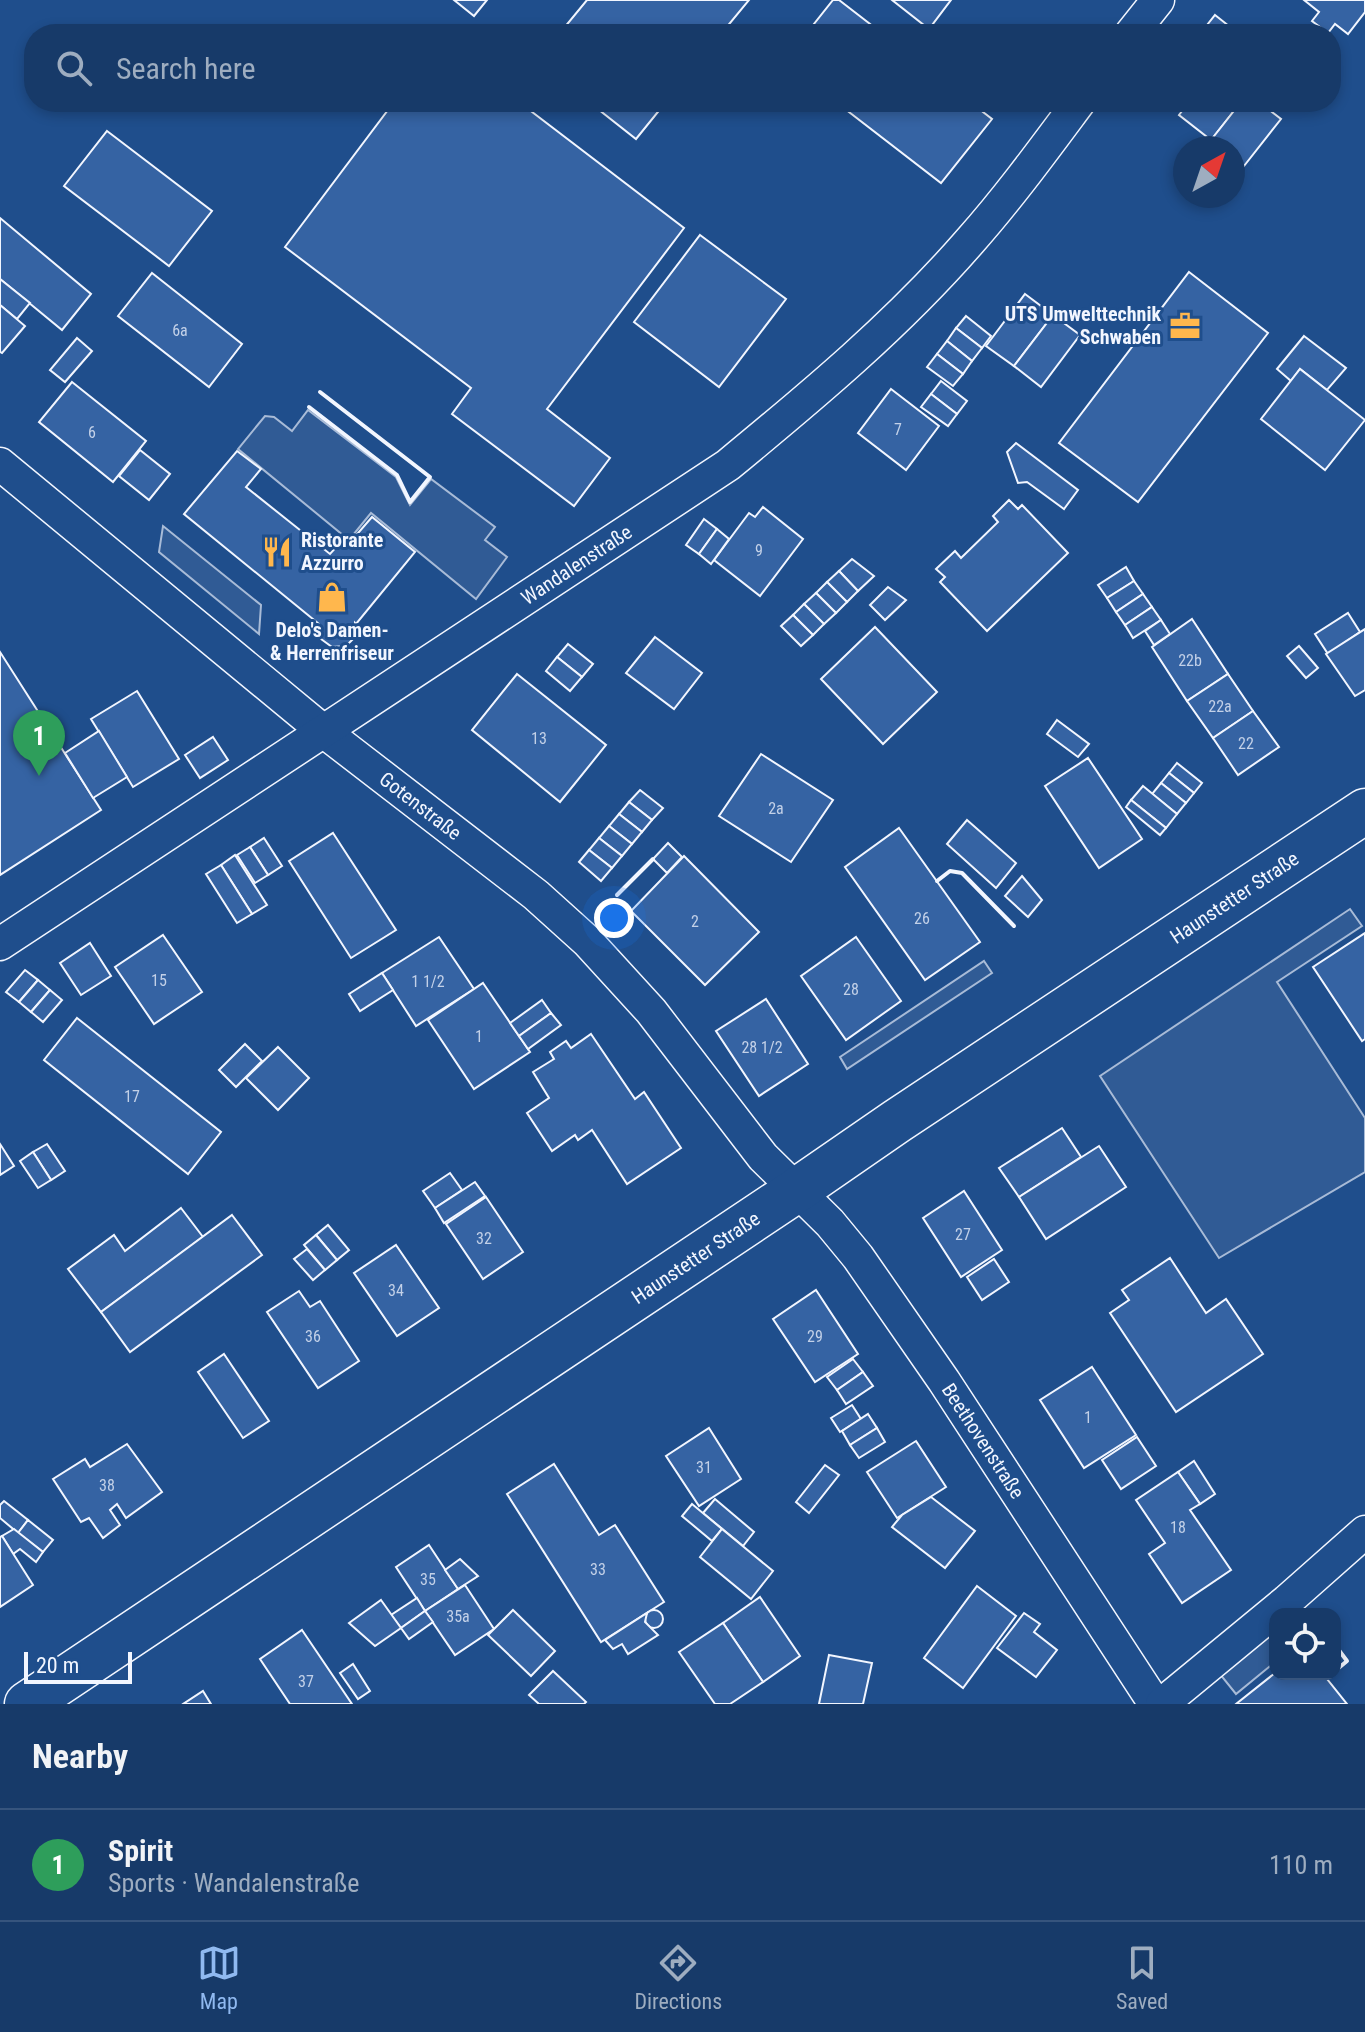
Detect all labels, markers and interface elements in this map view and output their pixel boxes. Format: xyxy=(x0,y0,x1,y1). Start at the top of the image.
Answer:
search box xyxy=(24,24,1341,112)
icon: search xyxy=(52,46,96,90)
text: Search here xyxy=(116,51,256,86)
north arrow xyxy=(1173,136,1245,208)
place label: UTS Umwelttechnik Schwaben xyxy=(1005,302,1161,349)
office icon: UTS Umwelttechnik Schwaben xyxy=(1168,309,1202,343)
house number: 6a xyxy=(172,321,188,340)
house number: 7 xyxy=(894,420,902,439)
house number: 6 xyxy=(88,423,96,442)
street label: Wandalenstraße xyxy=(517,520,636,610)
place label: Ristorante Azzurro xyxy=(301,528,383,575)
restaurant icon: Ristorante Azzurro xyxy=(260,535,294,569)
house number: 9 xyxy=(755,541,763,560)
shop icon: Delo's Damen- & Herrenfriseur xyxy=(315,580,349,614)
place label: Delo's Damen- & Herrenfriseur xyxy=(270,618,394,665)
house number: 22b xyxy=(1178,651,1202,670)
house number: 22a xyxy=(1208,697,1232,716)
pin: 1 xyxy=(13,710,65,776)
house number: 13 xyxy=(531,729,547,748)
house number: 22 xyxy=(1238,734,1254,753)
street label: Gotenstraße xyxy=(375,767,466,845)
house number: 2a xyxy=(768,799,784,818)
street label: Haunstetter Straße xyxy=(1166,846,1303,949)
your location xyxy=(594,898,634,938)
house number: 26 xyxy=(914,909,930,928)
house number: 2 xyxy=(691,912,699,931)
house number: 15 xyxy=(151,971,167,990)
house number: 1 1/2 xyxy=(411,972,445,991)
house number: 28 xyxy=(843,980,859,999)
house number: 1 xyxy=(475,1027,483,1046)
house number: 28 1/2 xyxy=(741,1038,783,1057)
house number: 17 xyxy=(124,1087,140,1106)
street label: Haunstetter Straße xyxy=(627,1206,764,1309)
house number: 27 xyxy=(955,1225,971,1244)
house number: 32 xyxy=(476,1229,492,1248)
house number: 34 xyxy=(388,1281,404,1300)
house number: 36 xyxy=(305,1327,321,1346)
house number: 29 xyxy=(807,1327,823,1346)
street label: Beethovenstraße xyxy=(937,1379,1030,1503)
house number: 1 xyxy=(1084,1408,1092,1427)
house number: 31 xyxy=(696,1458,712,1477)
house number: 38 xyxy=(99,1476,115,1495)
house number: 18 xyxy=(1170,1518,1186,1537)
house number: 33 xyxy=(590,1560,606,1579)
house number: 35 xyxy=(420,1570,436,1589)
house number: 35a xyxy=(446,1607,470,1626)
map controls xyxy=(1269,1608,1341,1680)
button: locate xyxy=(1269,1608,1341,1680)
scale bar xyxy=(24,1648,132,1684)
text: 20 m xyxy=(36,1653,79,1678)
house number: 37 xyxy=(298,1672,314,1691)
text: Nearby xyxy=(32,1736,128,1776)
text: Spirit xyxy=(108,1833,173,1868)
text: 1 xyxy=(51,1850,65,1880)
text: 110 m xyxy=(1269,1850,1333,1880)
text: Sports · Wandalenstraße xyxy=(108,1868,359,1898)
tab: Map xyxy=(197,1941,241,2014)
tab: Directions xyxy=(634,1941,722,2014)
tab: Saved xyxy=(1116,1941,1168,2014)

